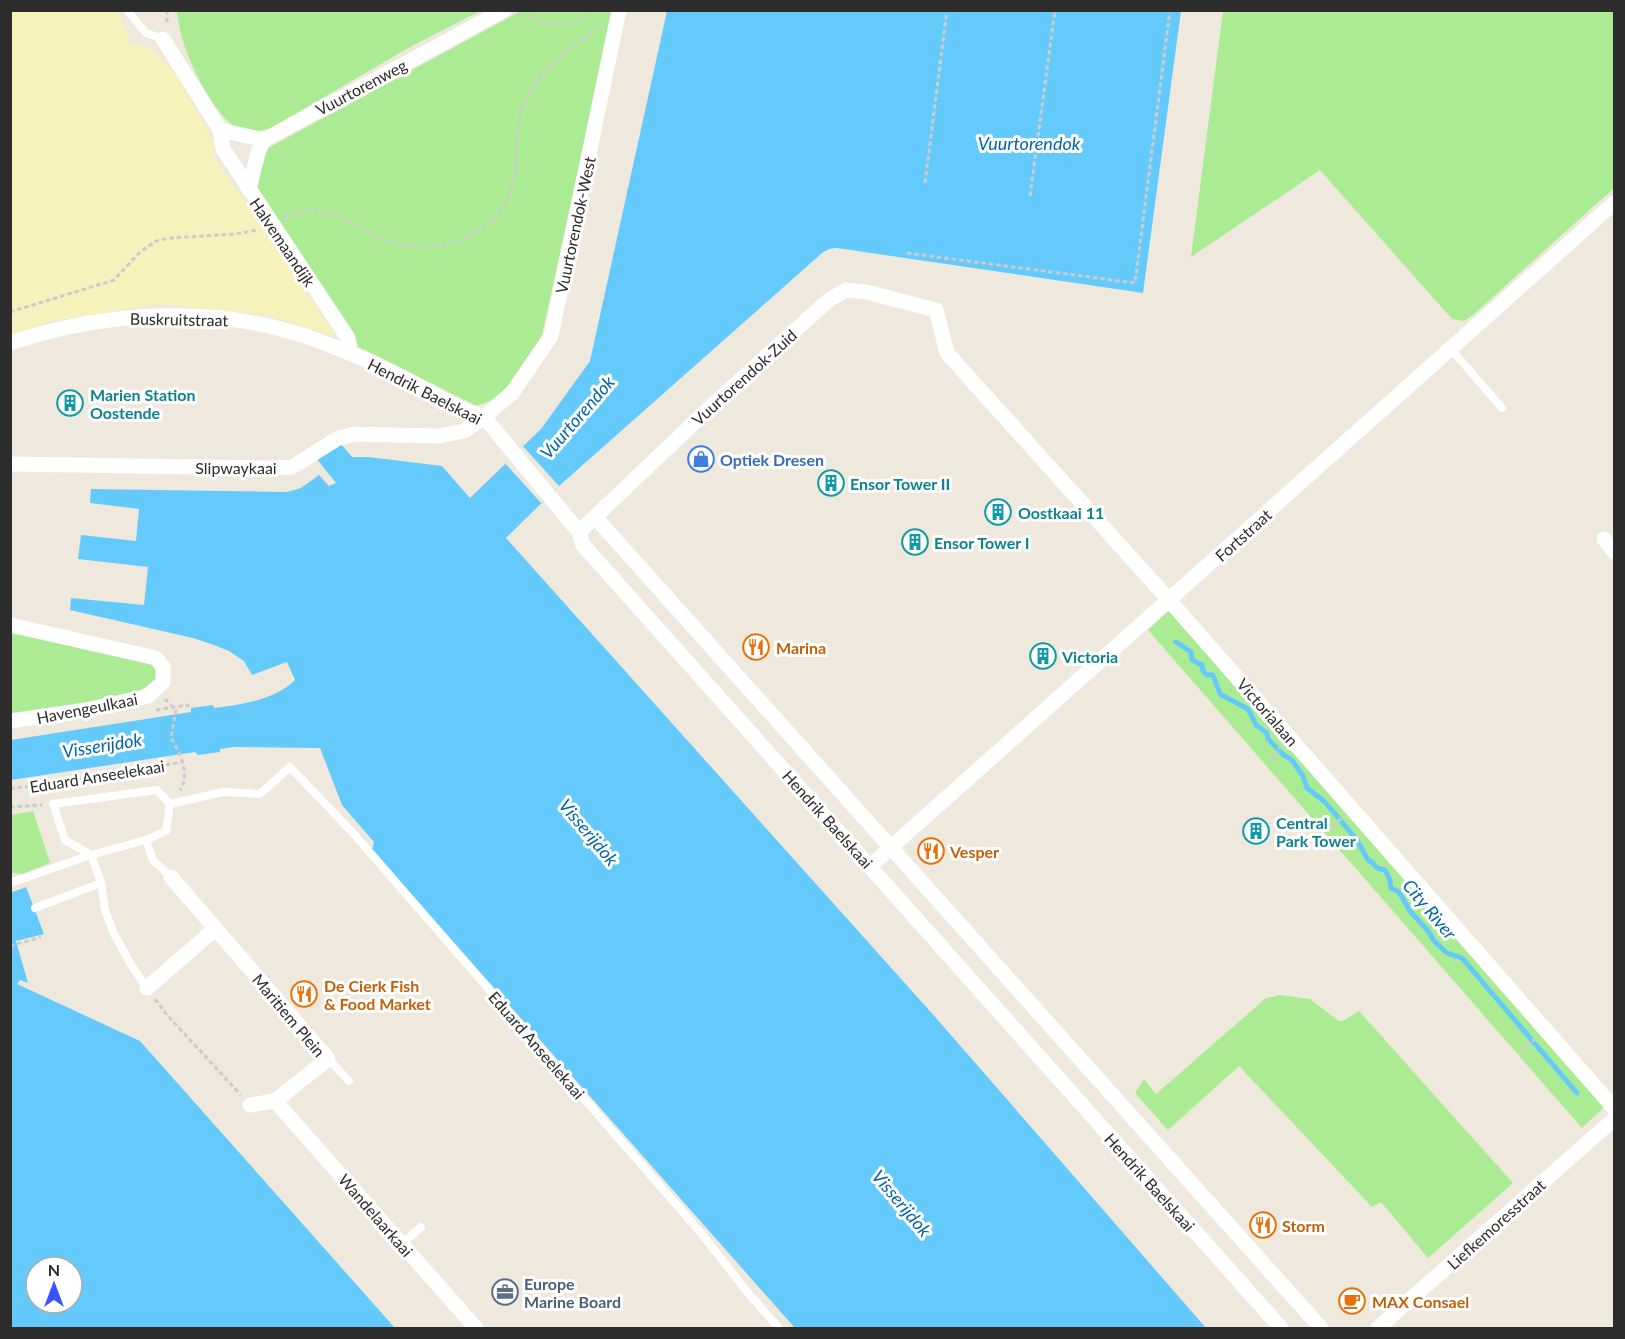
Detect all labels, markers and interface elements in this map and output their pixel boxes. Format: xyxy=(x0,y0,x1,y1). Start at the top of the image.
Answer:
street label: Vuurtorenweg xyxy=(312,55,410,119)
water label: Vuurtorendok xyxy=(978,132,1081,154)
street label: Vuurtorendok-West xyxy=(551,155,599,295)
street label: Halvemaandijk xyxy=(246,194,320,291)
street label: Buskruitstraat xyxy=(130,309,229,329)
street label: Vuurtorendok-Zuid xyxy=(688,325,800,429)
street label: Hendrik Baelskaai xyxy=(365,354,485,428)
water label: Vuurtorendok xyxy=(535,371,619,463)
place label: Marien Station Oostende xyxy=(90,385,195,422)
building icon: Marien Station Oostende xyxy=(55,388,85,418)
shop icon: Optiek Dresen xyxy=(686,444,716,474)
place label: Optiek Dresen xyxy=(720,450,824,469)
street label: Slipwaykaai xyxy=(195,458,277,477)
building icon: Ensor Tower II xyxy=(816,468,846,498)
place label: Ensor Tower II xyxy=(850,474,950,493)
building icon: Oostkaai 11 xyxy=(983,497,1013,527)
place label: Oostkaai 11 xyxy=(1018,503,1104,522)
street label: Fortstraat xyxy=(1211,505,1275,565)
building icon: Ensor Tower I xyxy=(900,527,930,557)
place label: Ensor Tower I xyxy=(934,533,1030,552)
restaurant icon: Marina xyxy=(741,632,771,662)
place label: Marina xyxy=(776,638,826,657)
building icon: Victoria xyxy=(1028,641,1058,671)
place label: Victoria xyxy=(1061,647,1118,666)
street label: Victorialaan xyxy=(1234,674,1302,750)
street label: Havengeulkaai xyxy=(35,689,139,727)
water label: Visserijdok xyxy=(61,728,144,762)
street label: Eduard Anseelekaai xyxy=(28,756,166,796)
street label: Hendrik Baelskaai xyxy=(779,766,877,872)
water label: Visserijdok xyxy=(555,794,624,870)
place label: Central Park Tower xyxy=(1276,813,1356,850)
building icon: Central Park Tower xyxy=(1241,816,1271,846)
restaurant icon: Vesper xyxy=(916,836,946,866)
place label: Vesper xyxy=(949,842,999,861)
water label: City River xyxy=(1398,874,1462,944)
street label: Maritiem Plein xyxy=(249,970,329,1060)
place label: De Cierk Fish & Food Market xyxy=(324,976,431,1013)
restaurant icon: De Cierk Fish & Food Market xyxy=(289,979,319,1009)
street label: Eduard Anseelekaai xyxy=(485,987,589,1103)
street label: Hendrik Baelskaai xyxy=(1101,1129,1199,1235)
water label: Visserijdok xyxy=(868,1165,937,1241)
street label: Wandelaarkaai xyxy=(335,1170,417,1260)
street label: Liefkemoresstraat xyxy=(1443,1175,1549,1273)
restaurant icon: Storm xyxy=(1248,1210,1278,1240)
place label: Storm xyxy=(1282,1216,1325,1235)
north arrow xyxy=(24,1255,84,1315)
text: N xyxy=(48,1260,60,1279)
place label: Europe Marine Board xyxy=(524,1274,621,1311)
office icon: Europe Marine Board xyxy=(490,1277,520,1307)
cafe icon: MAX Consael xyxy=(1337,1286,1367,1316)
place label: MAX Consael xyxy=(1372,1292,1469,1311)

